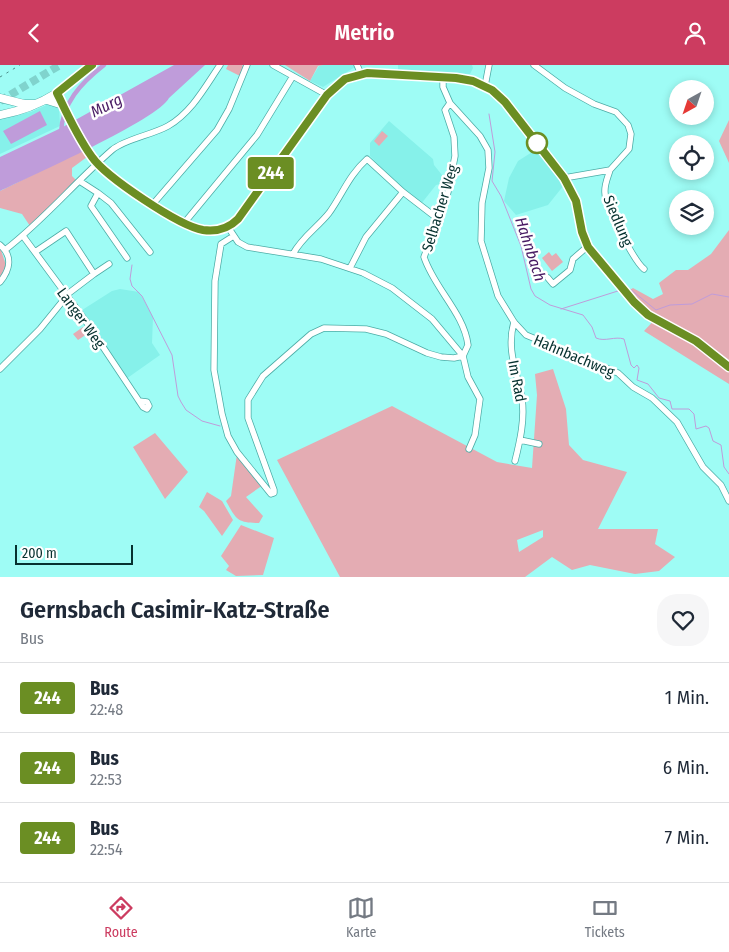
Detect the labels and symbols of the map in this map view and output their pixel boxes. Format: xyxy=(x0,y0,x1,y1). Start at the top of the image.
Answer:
north arrow xyxy=(669,80,714,125)
water label: Murg xyxy=(87,89,125,121)
unlabelled marker xyxy=(526,132,548,154)
line badge: 244 xyxy=(242,157,300,189)
street label: Selbacher Weg xyxy=(418,162,462,254)
street label: Siedlung xyxy=(599,193,637,249)
water label: Hahnbach xyxy=(511,215,550,284)
street label: Langer Weg xyxy=(53,284,109,352)
street label: Hahnbachweg xyxy=(531,331,617,381)
street label: Im Rad xyxy=(504,358,530,404)
scale bar xyxy=(15,542,132,565)

